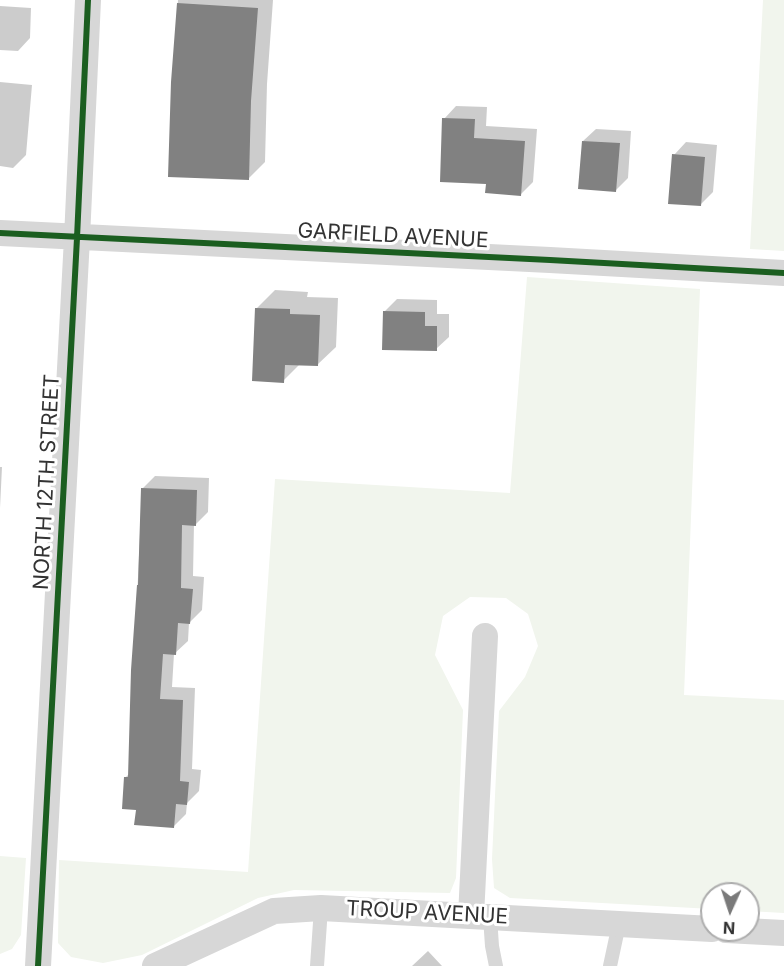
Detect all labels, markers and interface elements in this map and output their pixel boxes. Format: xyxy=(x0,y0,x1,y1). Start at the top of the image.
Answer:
street label: GARFIELD AVENUE xyxy=(297,218,489,254)
street label: NORTH 12TH STREET xyxy=(29,373,65,591)
north arrow xyxy=(700,882,760,942)
street label: TROUP AVENUE xyxy=(345,896,509,930)
text: N xyxy=(723,918,736,938)

